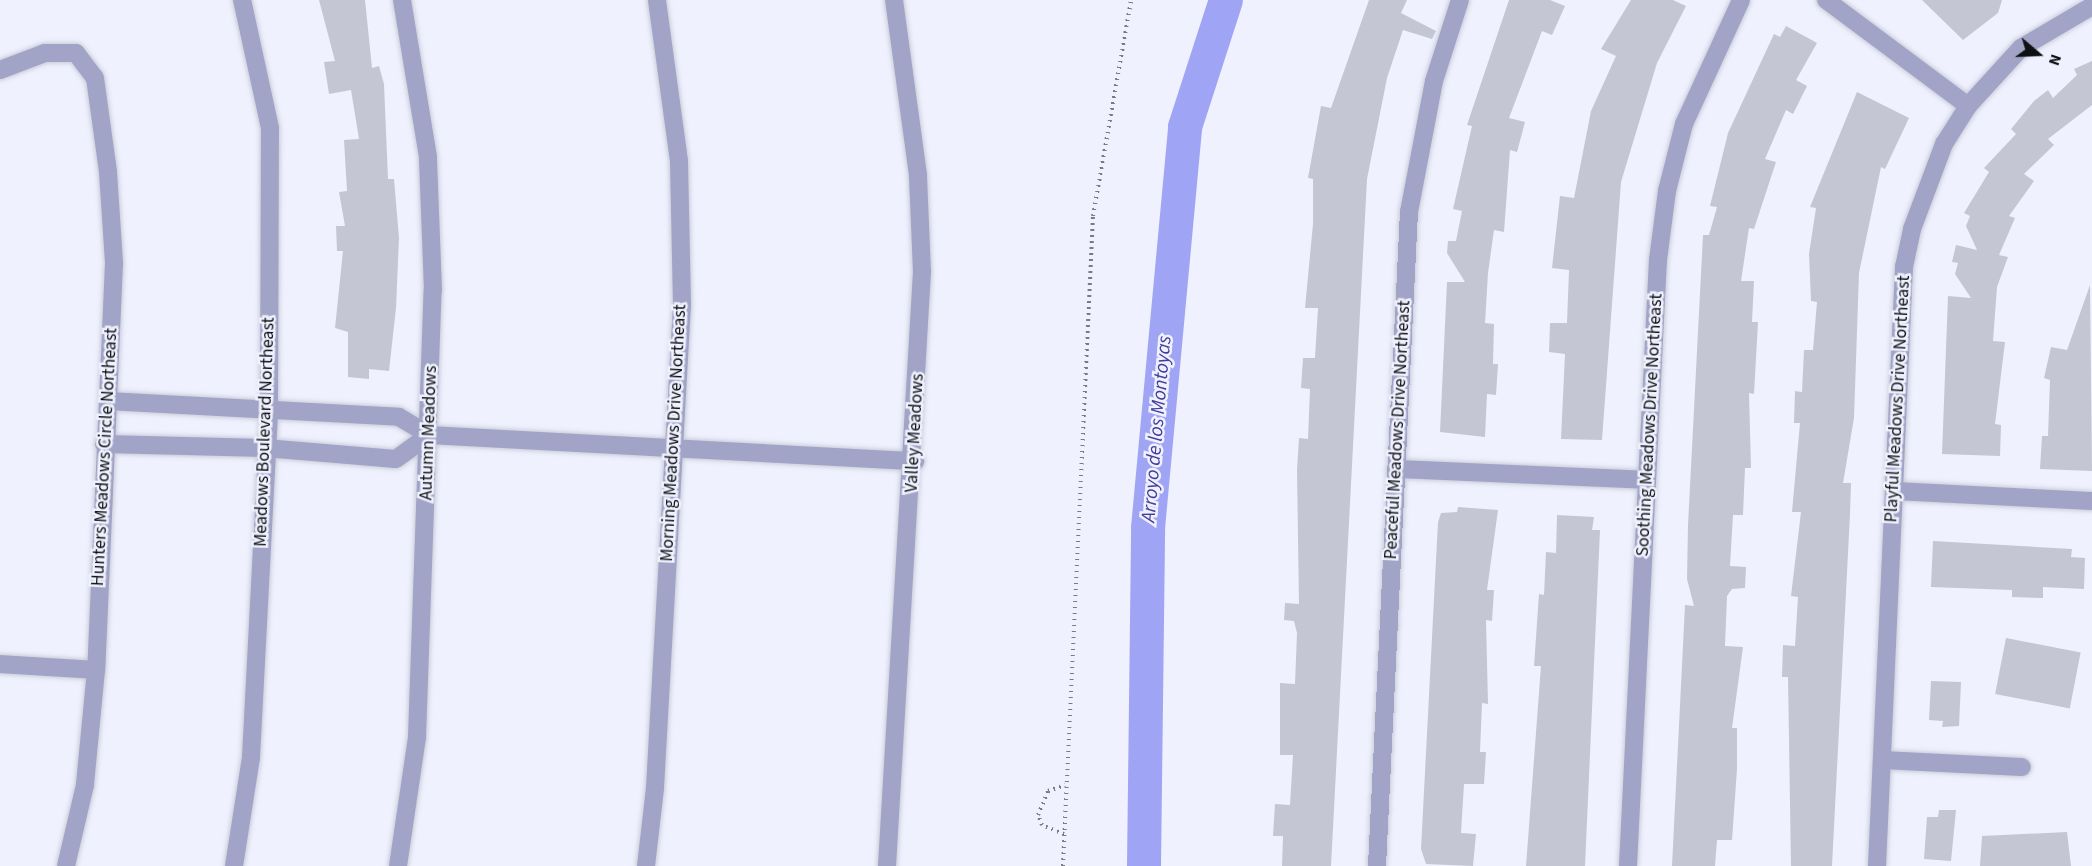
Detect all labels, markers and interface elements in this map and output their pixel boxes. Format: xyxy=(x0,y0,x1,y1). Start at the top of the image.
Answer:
north arrow xyxy=(2008,24,2068,84)
text: N xyxy=(2043,51,2067,68)
street label: Playful Meadows Drive Northeast xyxy=(1881,275,1915,523)
street label: Soothing Meadows Drive Northeast xyxy=(1632,293,1668,557)
street label: Peaceful Meadows Drive Northeast xyxy=(1380,300,1416,560)
street label: Morning Meadows Drive Northeast xyxy=(656,304,692,562)
street label: Meadows Boulevard Northeast xyxy=(250,317,280,547)
street label: Hunters Meadows Circle Northeast xyxy=(87,327,123,587)
water label: Arroyo de los Montoyas xyxy=(1137,335,1177,523)
street label: Autumn Meadows xyxy=(416,365,442,501)
street label: Valley Meadows xyxy=(901,373,929,493)

